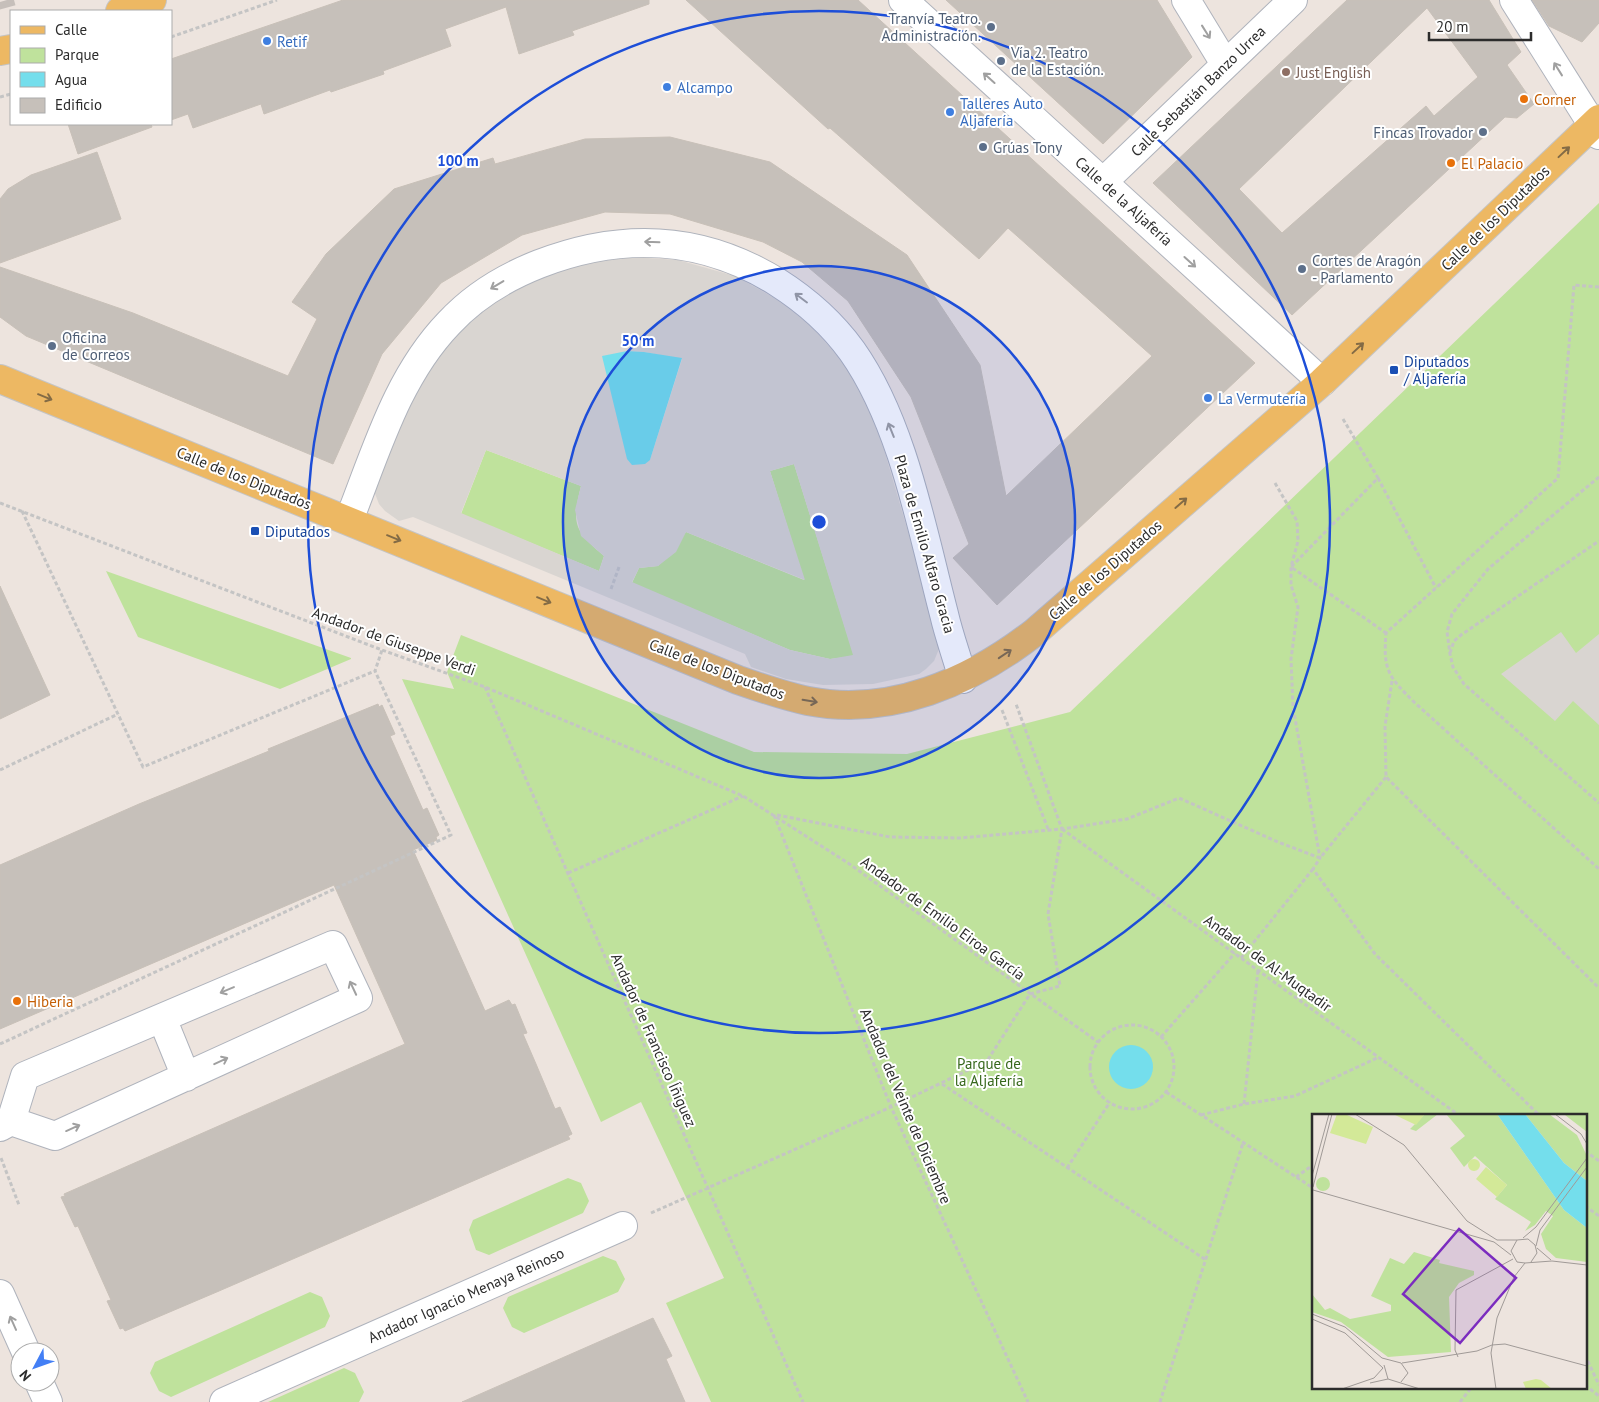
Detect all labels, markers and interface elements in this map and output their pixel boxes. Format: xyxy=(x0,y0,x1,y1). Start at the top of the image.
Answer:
place label: Tranvía Teatro. Administración. xyxy=(882,9,981,45)
legend xyxy=(10,10,172,125)
scale bar xyxy=(1429,10,1532,42)
text: 20 m xyxy=(1436,17,1469,36)
text: Calle xyxy=(55,20,87,39)
marker: Tranvía Teatro. Administración. xyxy=(985,21,997,33)
street label: Calle Sebastián Banzo Urrea xyxy=(1127,22,1269,160)
one-way arrow xyxy=(1201,25,1211,39)
place label: Retif xyxy=(277,32,308,51)
marker: Retif xyxy=(261,35,273,47)
place label: Vía 2. Teatro de la Estación. xyxy=(1010,43,1104,79)
text: Parque xyxy=(55,45,99,64)
marker: Vía 2. Teatro de la Estación. xyxy=(995,55,1007,67)
one-way arrow xyxy=(1552,62,1562,76)
place label: Just English xyxy=(1295,63,1371,82)
marker: Just English xyxy=(1280,66,1292,78)
text: Agua xyxy=(55,70,87,89)
one-way arrow xyxy=(982,72,995,84)
place label: Alcampo xyxy=(677,78,733,97)
marker: Alcampo xyxy=(661,81,673,93)
place label: Corner xyxy=(1534,90,1576,109)
marker: Corner xyxy=(1518,93,1530,105)
place label: Talleres Auto Aljafería xyxy=(960,94,1043,130)
text: Edificio xyxy=(55,95,102,114)
marker: Talleres Auto Aljafería xyxy=(944,106,956,118)
place label: Fincas Trovador xyxy=(1373,123,1473,142)
marker: Fincas Trovador xyxy=(1477,126,1489,138)
place label: Grúas Tony xyxy=(993,138,1062,157)
marker: Grúas Tony xyxy=(977,141,989,153)
one-way arrow xyxy=(1558,146,1571,158)
text: 100 m xyxy=(437,151,479,170)
street label: Calle de la Aljafería xyxy=(1071,152,1177,250)
place label: El Palacio xyxy=(1461,154,1523,173)
marker: El Palacio xyxy=(1445,157,1457,169)
street label: Calle de los Diputados xyxy=(1437,161,1553,275)
one-way arrow xyxy=(644,237,660,247)
place label: Cortes de Aragón - Parlamento xyxy=(1312,251,1421,287)
one-way arrow xyxy=(1184,256,1197,268)
marker: Cortes de Aragón - Parlamento xyxy=(1296,263,1308,275)
one-way arrow xyxy=(491,281,505,291)
one-way arrow xyxy=(794,293,808,303)
place label: Oficina de Correos xyxy=(62,328,130,364)
text: 50 m xyxy=(622,331,654,350)
marker: Oficina de Correos xyxy=(46,340,58,352)
one-way arrow xyxy=(1351,342,1364,354)
place label: Diputados / Aljafería xyxy=(1403,352,1469,388)
marker: Diputados / Aljafería xyxy=(1388,364,1400,376)
place label: La Vermutería xyxy=(1218,389,1306,408)
marker: La Vermutería xyxy=(1202,392,1214,404)
one-way arrow xyxy=(37,393,52,403)
one-way arrow xyxy=(886,423,895,438)
street label: Calle de los Diputados xyxy=(174,442,314,514)
street label: Plaza de Emilio Alfaro Gracia xyxy=(890,453,960,635)
one-way arrow xyxy=(1175,497,1188,509)
centre of rings xyxy=(810,513,828,531)
street label: Calle de los Diputados xyxy=(1045,516,1165,624)
place label: Diputados xyxy=(265,522,330,541)
marker: Diputados xyxy=(249,525,261,537)
one-way arrow xyxy=(386,534,401,544)
one-way arrow xyxy=(536,596,551,606)
street label: Andador de Giuseppe Verdi xyxy=(310,603,478,679)
street label: Calle de los Diputados xyxy=(647,634,787,704)
one-way arrow xyxy=(998,649,1012,659)
one-way arrow xyxy=(802,696,818,706)
street label: Andador de Emilio Eiroa García xyxy=(857,852,1029,984)
street label: Andador de Al-Muqtadir xyxy=(1200,910,1336,1016)
street label: Andador de Francisco Íñiguez xyxy=(607,950,701,1130)
one-way arrow xyxy=(348,981,357,996)
one-way arrow xyxy=(220,985,235,995)
place label: Hiberia xyxy=(27,992,73,1011)
marker: Hiberia xyxy=(11,995,23,1007)
street label: Andador del Veinte de Diciembre xyxy=(856,1005,956,1207)
park label: Parque de la Aljafería xyxy=(955,1054,1023,1090)
one-way arrow xyxy=(213,1056,228,1065)
inset map xyxy=(1312,1114,1586,1390)
one-way arrow xyxy=(65,1123,80,1133)
street label: Andador Ignacio Menaya Reinoso xyxy=(365,1243,567,1347)
one-way arrow xyxy=(8,1316,17,1331)
north arrow xyxy=(10,1342,60,1392)
text: N xyxy=(15,1366,35,1385)

